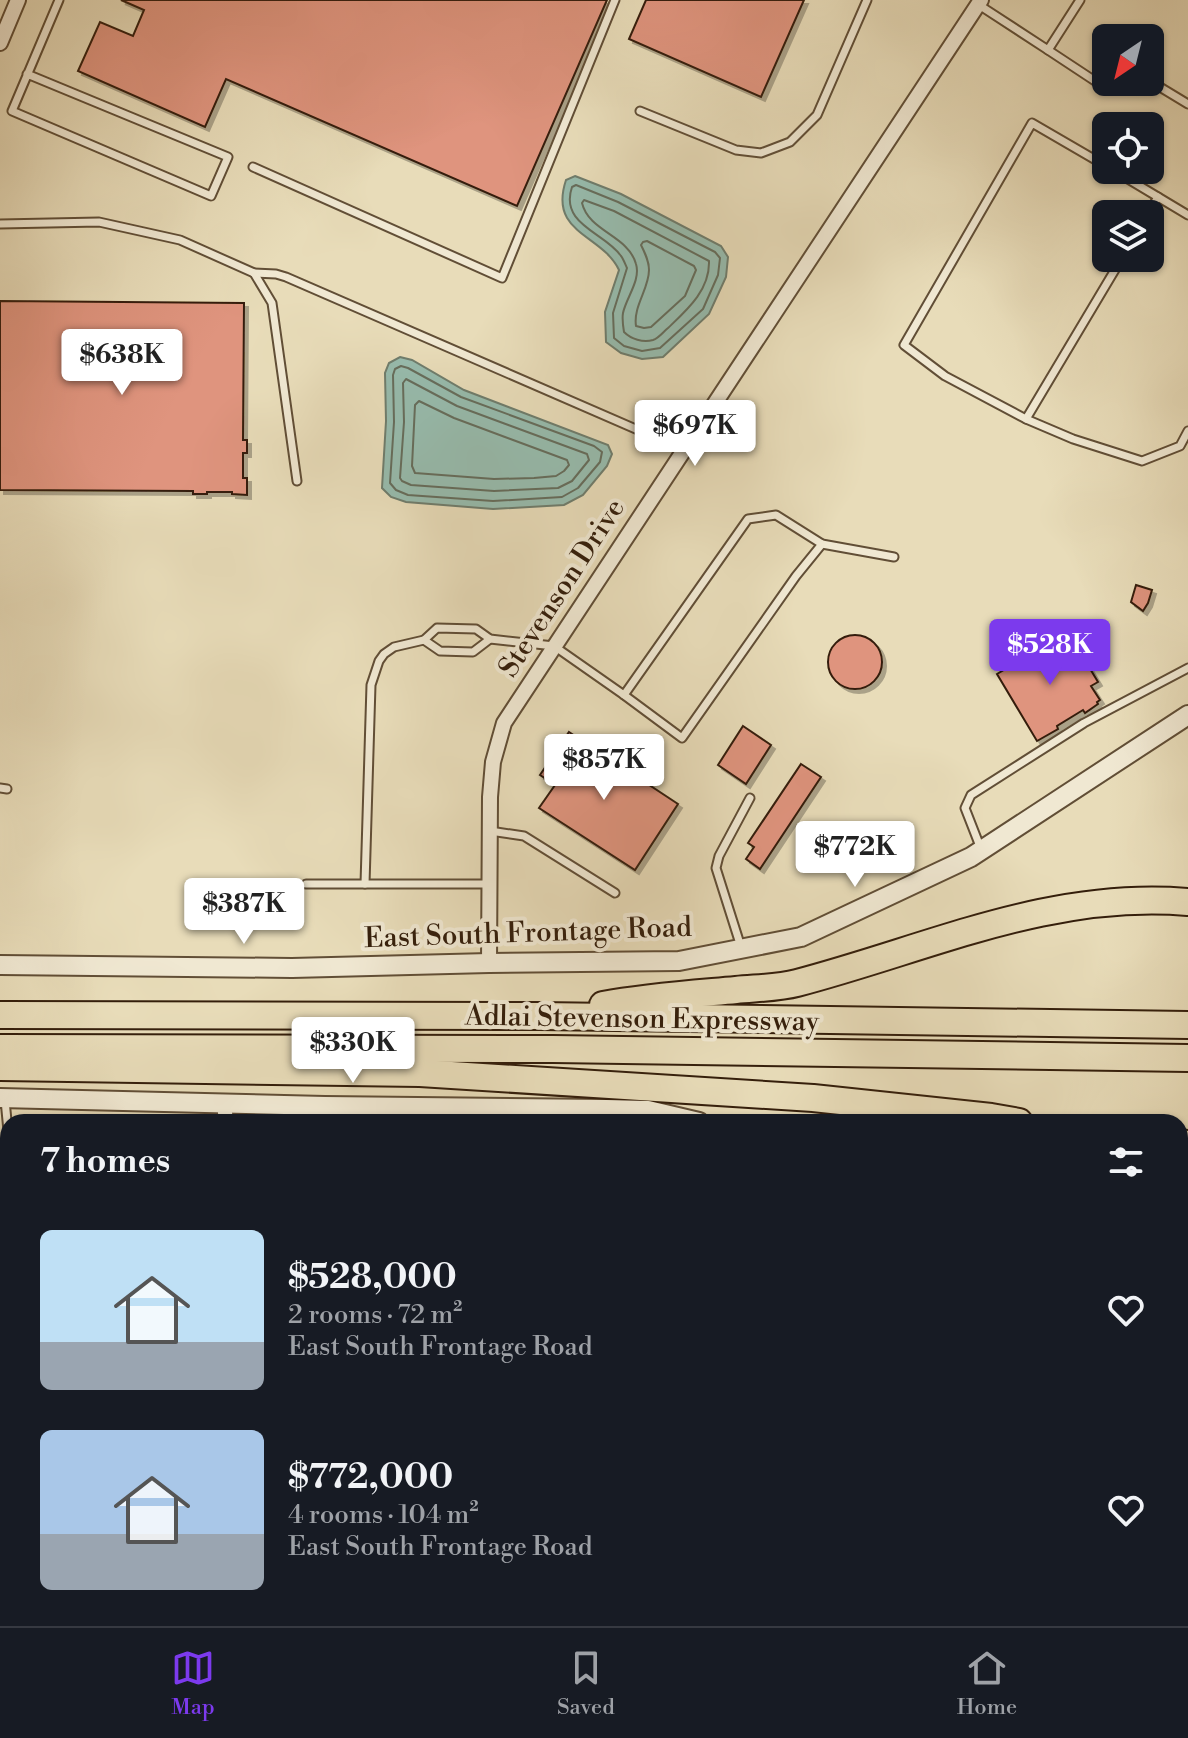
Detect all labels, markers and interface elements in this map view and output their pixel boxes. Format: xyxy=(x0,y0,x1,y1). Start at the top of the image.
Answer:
north arrow xyxy=(1092,24,1164,96)
map controls xyxy=(1092,24,1164,272)
button: locate xyxy=(1092,112,1164,184)
button: layers xyxy=(1092,200,1164,272)
pin: $638K xyxy=(66,329,178,397)
text: $638K xyxy=(79,339,165,371)
pin: $697K xyxy=(639,400,751,468)
text: $697K xyxy=(653,410,737,442)
street label: Stevenson Drive xyxy=(491,492,633,684)
pin: $528K xyxy=(994,619,1106,687)
text: $528K xyxy=(1007,629,1093,661)
pin: $857K xyxy=(548,734,660,802)
text: $857K xyxy=(562,744,646,776)
pin: $772K xyxy=(799,821,911,889)
text: $772K xyxy=(814,831,896,863)
pin: $387K xyxy=(188,878,300,946)
text: $387K xyxy=(202,888,286,920)
street label: East South Frontage Road xyxy=(364,910,693,956)
street label: Adlai Stevenson Expressway xyxy=(463,998,820,1040)
pin: $330K xyxy=(297,1017,409,1085)
text: $330K xyxy=(310,1027,396,1059)
icon: filters xyxy=(1104,1140,1148,1184)
text: 7 homes xyxy=(40,1141,170,1183)
text: $528,000 xyxy=(288,1257,457,1299)
icon: home xyxy=(104,1262,200,1358)
icon: heart xyxy=(1104,1288,1148,1332)
text: 2 rooms · 72 m² xyxy=(288,1299,462,1331)
text: East South Frontage Road xyxy=(288,1331,593,1363)
text: $772,000 xyxy=(288,1457,453,1499)
icon: home xyxy=(104,1462,200,1558)
icon: heart xyxy=(1104,1488,1148,1532)
text: 4 rooms · 104 m² xyxy=(288,1499,478,1531)
text: East South Frontage Road xyxy=(288,1531,593,1563)
tab: Map xyxy=(171,1646,215,1721)
tab: Saved xyxy=(557,1646,615,1721)
tab: Home xyxy=(957,1646,1017,1721)

